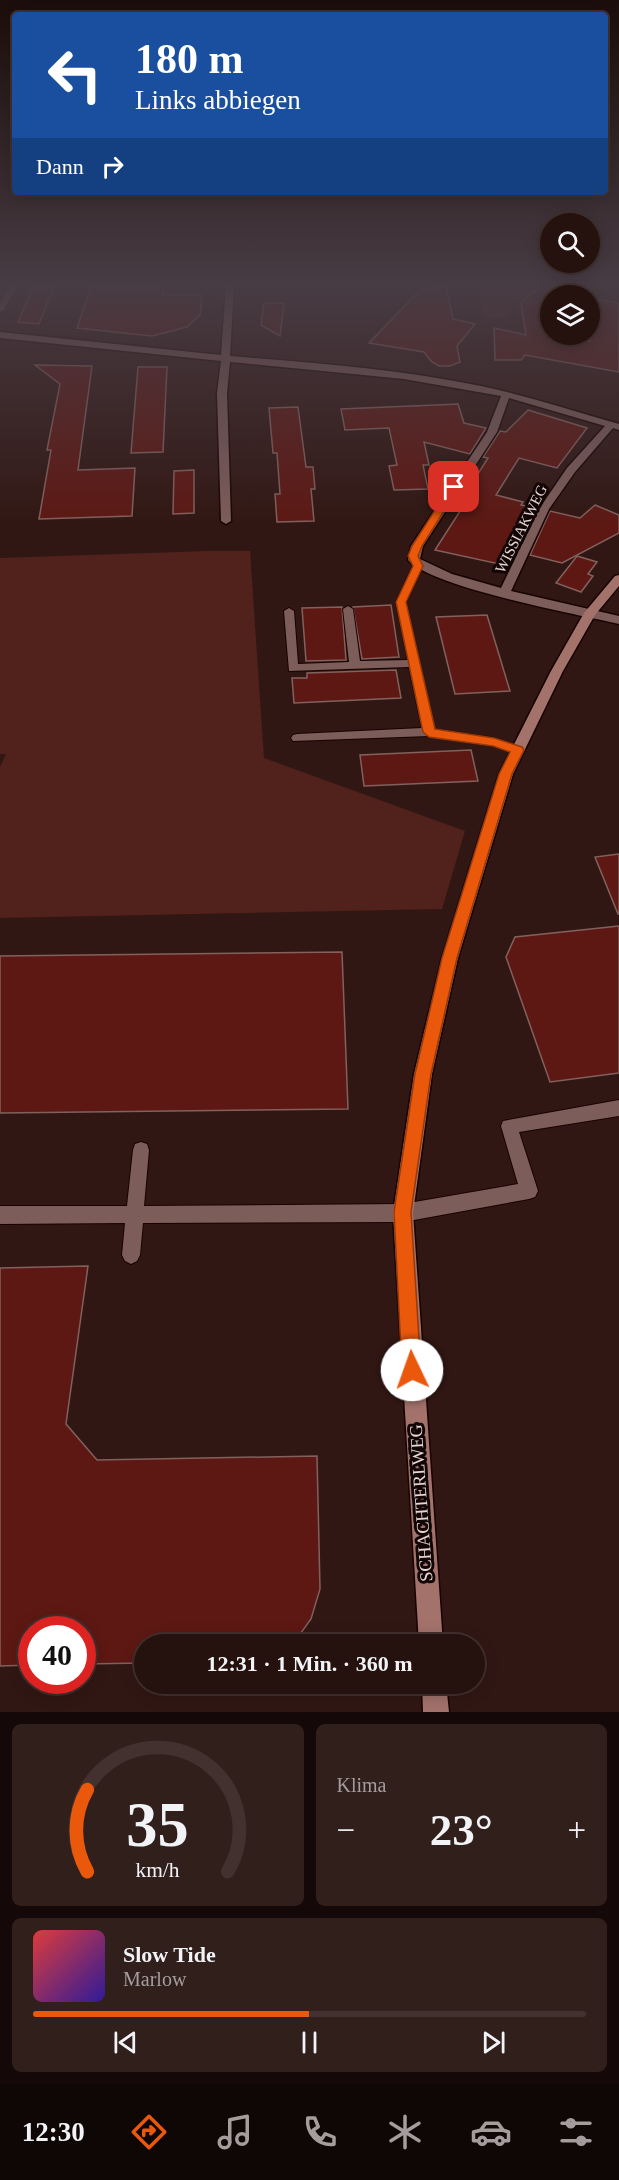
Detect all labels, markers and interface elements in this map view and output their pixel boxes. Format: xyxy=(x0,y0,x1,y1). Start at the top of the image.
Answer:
icon: left xyxy=(36,36,114,114)
text: 180 m xyxy=(135,36,244,82)
text: Links abbiegen xyxy=(135,85,301,115)
icon: right xyxy=(96,150,129,183)
text: Dann xyxy=(36,154,84,179)
map controls xyxy=(540,213,600,345)
button: search xyxy=(540,213,600,273)
button: layers xyxy=(540,285,600,345)
pin xyxy=(428,461,479,512)
icon: arrive xyxy=(437,470,470,503)
street label: WISSIAKWEG xyxy=(492,482,550,576)
position arrow xyxy=(380,1338,444,1402)
street label: SCHACHTERLWEG xyxy=(406,1424,436,1582)
speed limit sign: 40 xyxy=(18,1616,96,1694)
text: 12:31 · 1 Min. · 360 m xyxy=(207,1651,412,1676)
text: Klima xyxy=(337,1774,387,1796)
text: 35 xyxy=(127,1790,189,1859)
text: 23° xyxy=(430,1805,493,1855)
text: − xyxy=(337,1812,355,1848)
text: + xyxy=(567,1812,586,1848)
text: km/h xyxy=(136,1858,180,1882)
text: Slow Tide xyxy=(123,1942,216,1967)
text: Marlow xyxy=(123,1968,186,1990)
icon: previous xyxy=(109,2026,142,2059)
icon: pause xyxy=(293,2026,326,2059)
icon: next xyxy=(477,2026,510,2059)
icon: directions xyxy=(128,2111,170,2153)
icon: music xyxy=(214,2111,256,2153)
icon: phone xyxy=(299,2111,341,2153)
icon: climate xyxy=(384,2111,426,2153)
icon: car xyxy=(470,2111,512,2153)
icon: filters xyxy=(555,2111,597,2153)
text: 12:30 xyxy=(22,2117,85,2147)

